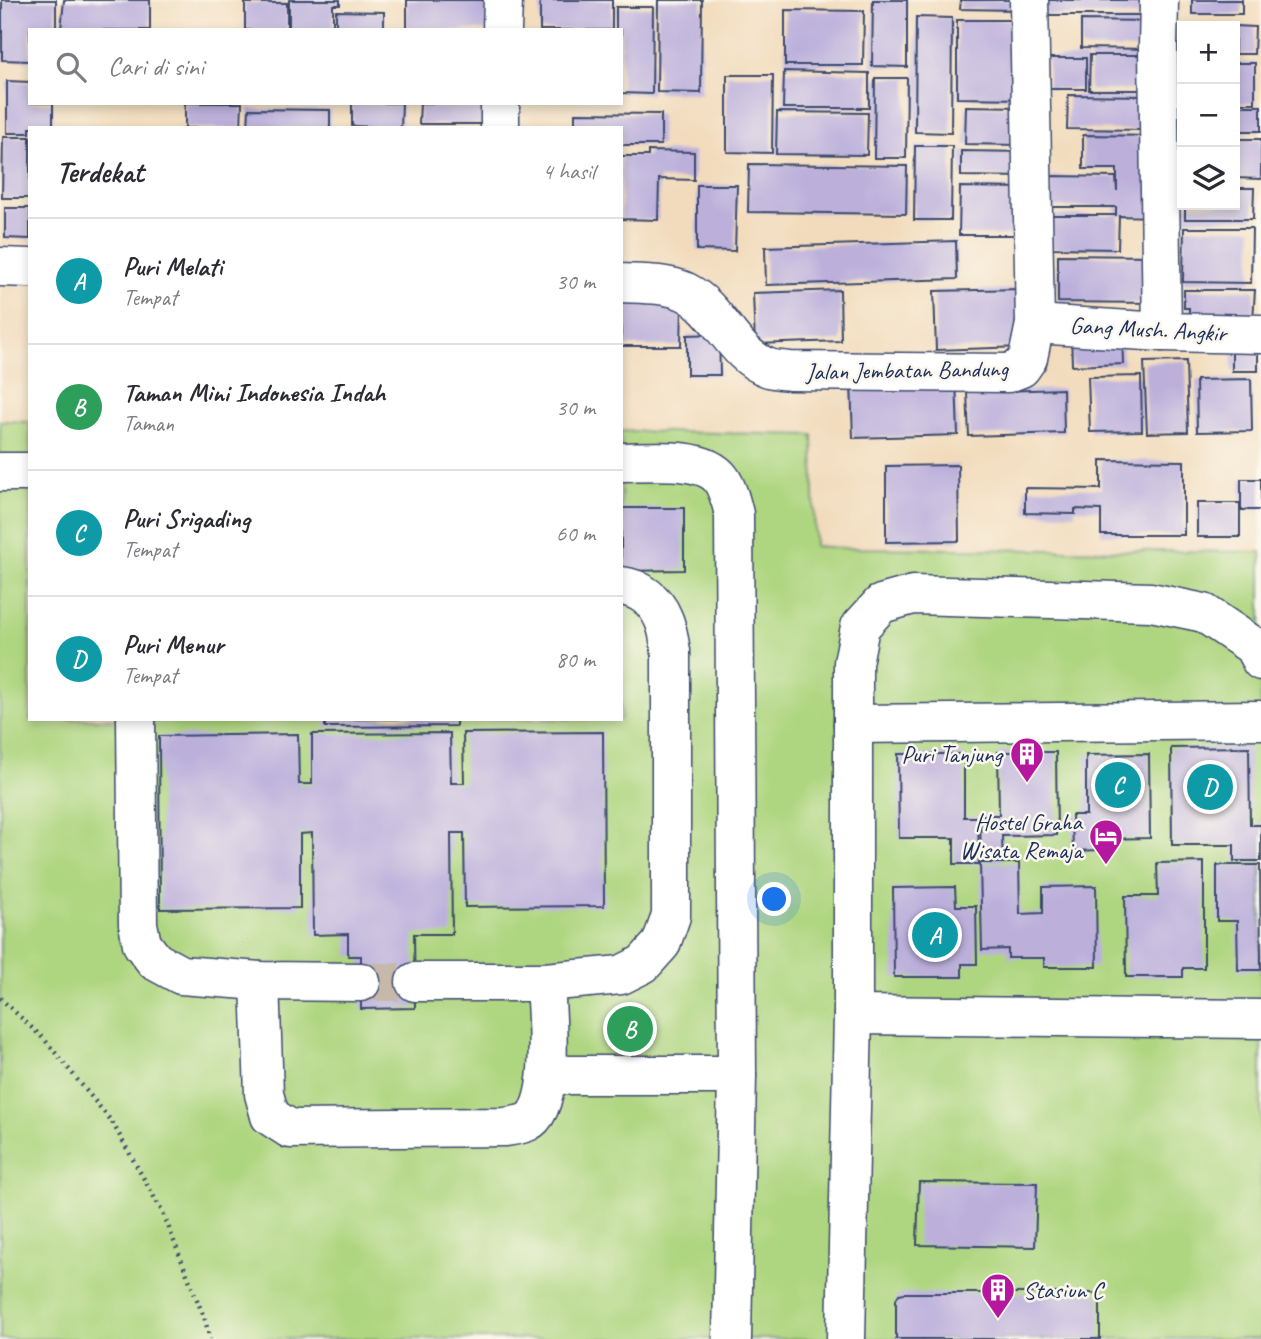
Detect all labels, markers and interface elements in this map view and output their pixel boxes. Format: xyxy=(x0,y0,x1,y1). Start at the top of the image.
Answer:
map controls xyxy=(1177,21,1240,210)
button: + xyxy=(1177,21,1240,84)
search box xyxy=(28,28,623,105)
icon: search xyxy=(52,48,90,86)
text: Cari di sini xyxy=(108,50,204,83)
button: − xyxy=(1177,84,1240,147)
button: layers xyxy=(1177,147,1240,210)
text: Terdekat xyxy=(56,153,144,191)
text: 4 hasil xyxy=(542,157,595,186)
text: Puri Melati xyxy=(123,250,222,283)
text: A xyxy=(73,267,85,296)
text: 30 m xyxy=(556,267,595,296)
text: Tempat xyxy=(123,283,177,312)
street label: Gang Mush. Angkir xyxy=(1069,310,1229,348)
street label: Jalan Jembatan Bandung xyxy=(805,353,1010,387)
text: Taman Mini Indonesia Indah xyxy=(123,376,385,409)
text: B xyxy=(73,393,85,422)
text: 30 m xyxy=(556,393,595,422)
text: Taman xyxy=(123,409,174,438)
text: Puri Srigading xyxy=(123,502,250,535)
text: C xyxy=(74,519,84,548)
text: 60 m xyxy=(556,519,595,548)
text: Tempat xyxy=(123,535,177,564)
text: Puri Menur xyxy=(123,628,223,661)
text: D xyxy=(72,645,86,674)
text: 80 m xyxy=(556,645,595,674)
text: Tempat xyxy=(123,661,177,690)
building icon: Puri Tanjung xyxy=(1008,735,1046,784)
place label: Puri Tanjung xyxy=(901,739,1004,769)
pin: C xyxy=(1095,759,1141,811)
pin: D xyxy=(1187,761,1233,813)
place label: Hostel Graha Wisata Remaja xyxy=(960,807,1084,865)
hotel icon: Hostel Graha Wisata Remaja xyxy=(1087,817,1125,866)
your location xyxy=(757,882,791,916)
pin: A xyxy=(912,909,958,961)
pin: B xyxy=(607,1003,653,1055)
building icon: Stasiun C xyxy=(979,1271,1017,1320)
place label: Stasiun C xyxy=(1023,1275,1106,1305)

